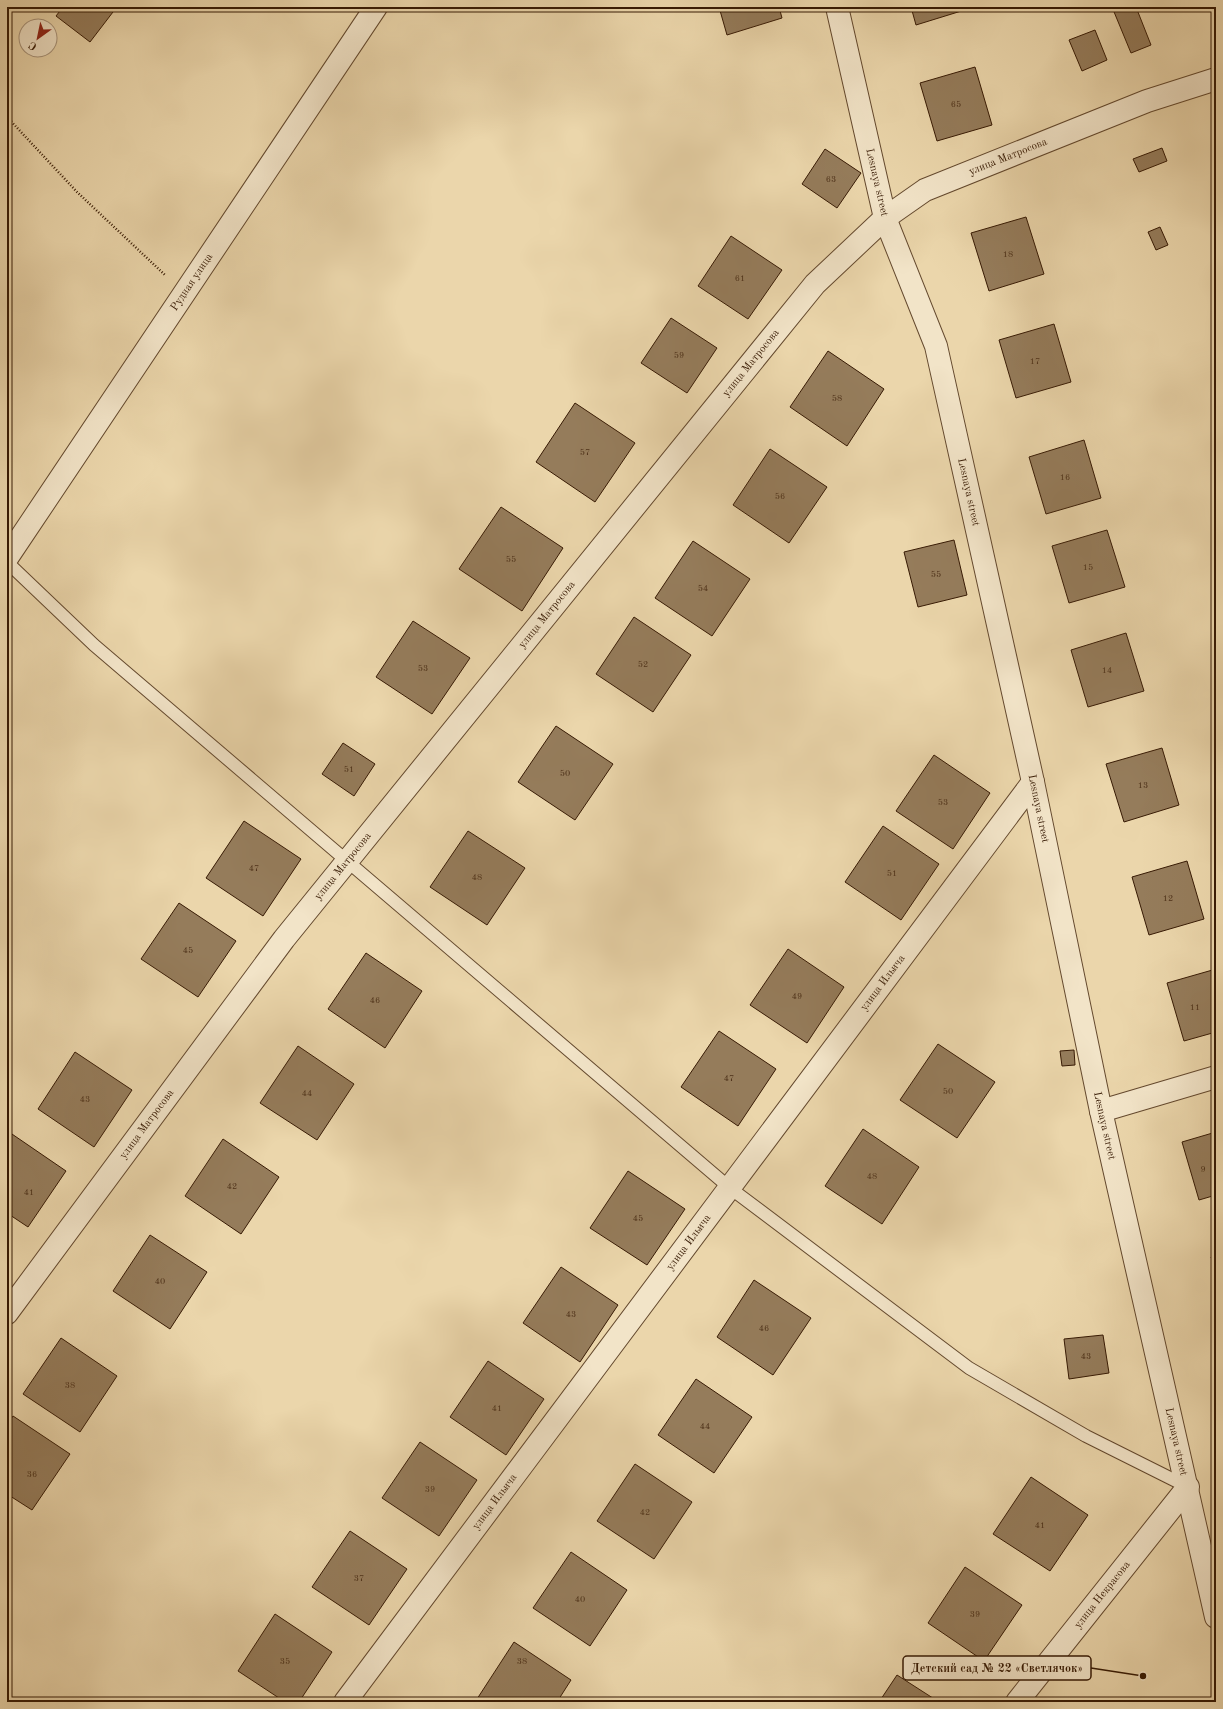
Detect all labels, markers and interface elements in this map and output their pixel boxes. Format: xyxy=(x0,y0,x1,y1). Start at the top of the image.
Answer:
north arrow xyxy=(18,18,58,58)
text: С xyxy=(27,39,39,52)
house number: 65 xyxy=(951,100,961,109)
street label: улица Матросова xyxy=(967,136,1049,177)
street label: Lesnaya street xyxy=(864,147,890,218)
house number: 63 xyxy=(826,175,836,184)
house number: 18 xyxy=(1003,250,1013,259)
street label: Рудная улица xyxy=(169,251,215,313)
house number: 61 xyxy=(735,274,745,283)
street label: улица Матросова xyxy=(721,327,782,399)
house number: 59 xyxy=(674,351,684,360)
house number: 17 xyxy=(1030,357,1040,366)
house number: 58 xyxy=(832,394,842,403)
house number: 57 xyxy=(580,448,590,457)
street label: Lesnaya street xyxy=(956,457,981,528)
house number: 16 xyxy=(1060,473,1070,482)
house number: 56 xyxy=(775,492,785,501)
house number: 55 xyxy=(506,555,516,564)
house number: 15 xyxy=(1083,563,1093,572)
house number: 55 xyxy=(931,570,941,579)
street label: улица Матросова xyxy=(516,578,578,650)
house number: 54 xyxy=(698,584,708,593)
house number: 52 xyxy=(638,660,648,669)
house number: 53 xyxy=(418,664,428,673)
house number: 14 xyxy=(1102,666,1112,675)
house number: 51 xyxy=(344,765,354,774)
house number: 50 xyxy=(560,769,570,778)
street label: Lesnaya street xyxy=(1026,773,1051,844)
house number: 13 xyxy=(1138,781,1148,790)
house number: 53 xyxy=(938,798,948,807)
street label: улица Матросова xyxy=(312,830,374,902)
house number: 47 xyxy=(249,864,259,873)
house number: 51 xyxy=(887,869,897,878)
house number: 48 xyxy=(472,873,482,882)
house number: 12 xyxy=(1163,894,1173,903)
house number: 45 xyxy=(183,946,193,955)
street label: улица Ильича xyxy=(858,952,908,1013)
house number: 49 xyxy=(792,992,802,1001)
house number: 46 xyxy=(370,996,380,1005)
house number: 11 xyxy=(1190,1003,1200,1012)
house number: 47 xyxy=(724,1074,734,1083)
street label: улица Матросова xyxy=(118,1087,176,1161)
house number: 50 xyxy=(943,1087,953,1096)
house number: 44 xyxy=(302,1089,312,1098)
street label: Lesnaya street xyxy=(1092,1091,1117,1161)
house number: 43 xyxy=(80,1095,90,1104)
house number: 9 xyxy=(1200,1165,1206,1174)
house number: 48 xyxy=(867,1172,877,1181)
house number: 42 xyxy=(227,1182,237,1191)
house number: 41 xyxy=(24,1188,34,1197)
street label: улица Ильича xyxy=(664,1212,713,1272)
house number: 45 xyxy=(633,1214,643,1223)
house number: 40 xyxy=(155,1277,165,1286)
house number: 43 xyxy=(566,1310,576,1319)
house number: 46 xyxy=(759,1324,769,1333)
house number: 43 xyxy=(1081,1352,1091,1361)
house number: 38 xyxy=(65,1381,75,1390)
house number: 41 xyxy=(492,1404,502,1413)
street label: Lesnaya street xyxy=(1163,1407,1189,1477)
house number: 44 xyxy=(700,1422,710,1431)
house number: 36 xyxy=(27,1470,37,1479)
street label: улица Ильича xyxy=(470,1471,519,1532)
house number: 39 xyxy=(425,1485,435,1494)
house number: 42 xyxy=(640,1508,650,1517)
house number: 41 xyxy=(1035,1521,1045,1530)
street label: улица Некрасова xyxy=(1072,1559,1133,1631)
house number: 37 xyxy=(354,1574,364,1583)
house number: 40 xyxy=(575,1595,585,1604)
house number: 39 xyxy=(970,1610,980,1619)
callout: Детский сад № 22 «Светлячок» xyxy=(903,1656,1091,1680)
house number: 35 xyxy=(280,1657,290,1666)
house number: 38 xyxy=(517,1657,527,1666)
text: Детский сад № 22 «Светлячок» xyxy=(911,1663,1083,1675)

